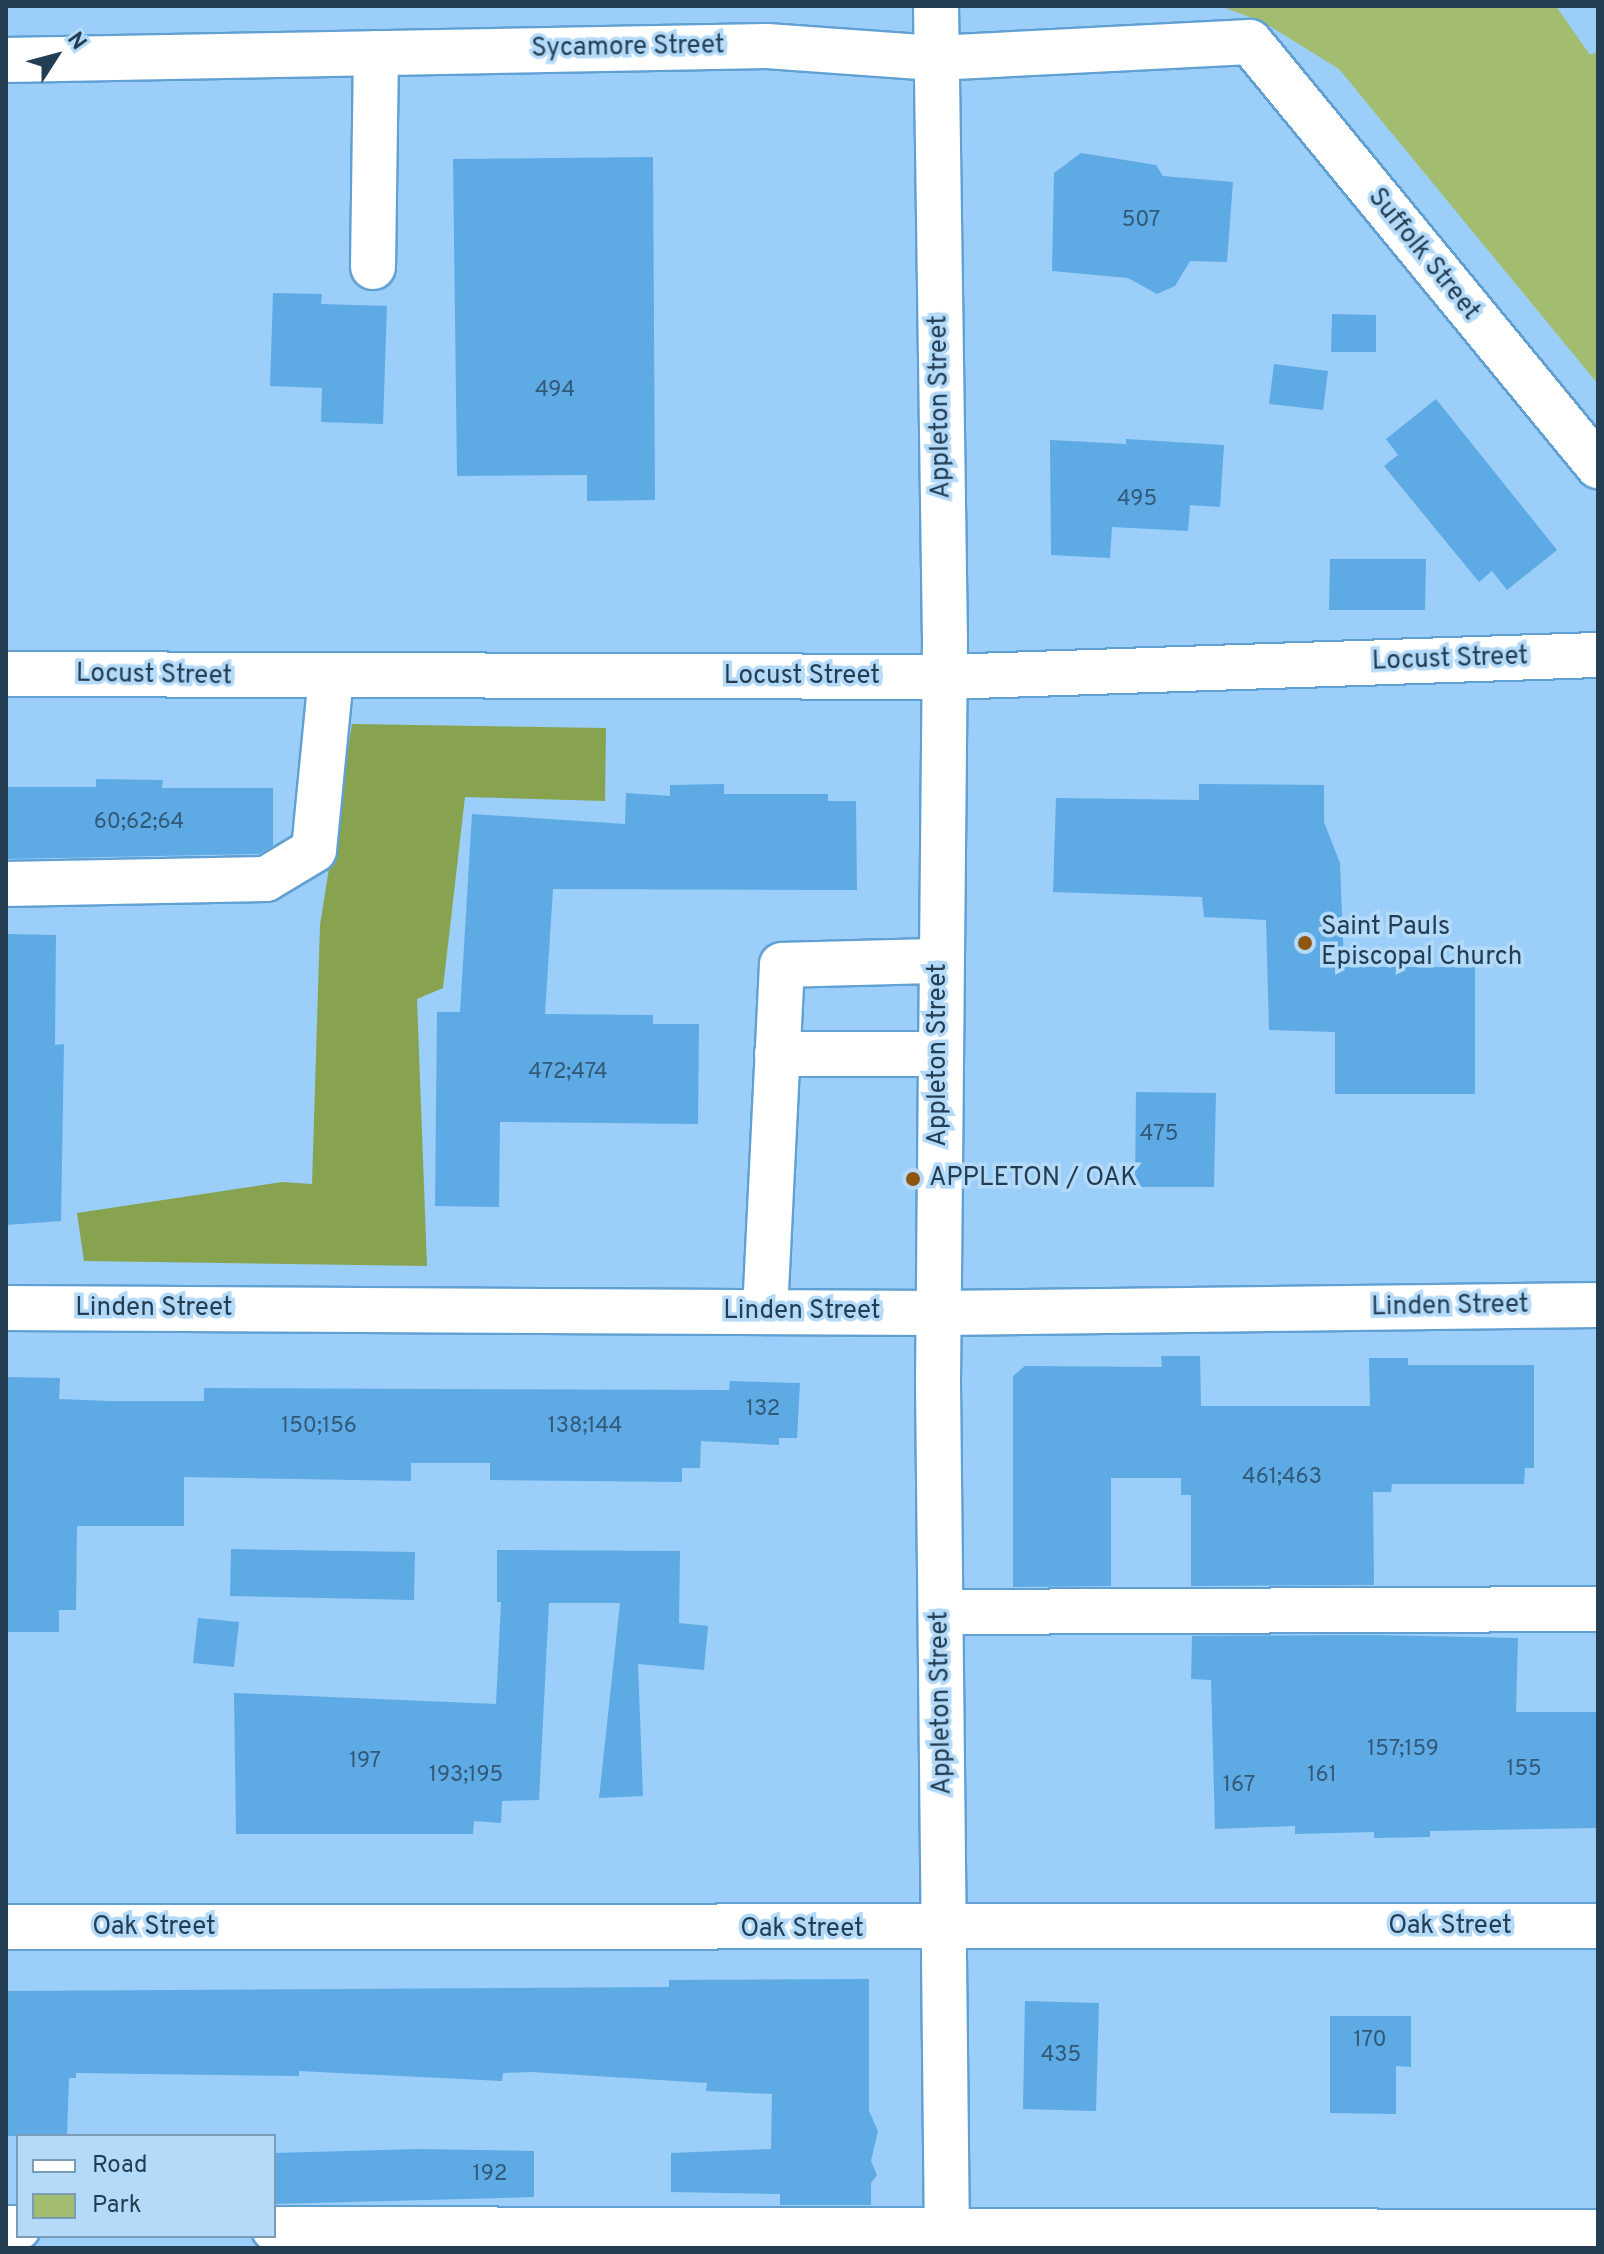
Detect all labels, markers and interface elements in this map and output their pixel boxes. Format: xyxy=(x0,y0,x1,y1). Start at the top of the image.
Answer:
north arrow xyxy=(16,16,96,96)
text: N xyxy=(60,27,91,56)
street label: Sycamore Street xyxy=(531,31,725,65)
street label: Suffolk Street xyxy=(1360,183,1486,327)
house number: 507 xyxy=(1122,208,1160,234)
street label: Appleton Street xyxy=(924,315,958,499)
house number: 494 xyxy=(535,378,575,404)
house number: 495 xyxy=(1117,487,1157,513)
street label: Locust Street xyxy=(1371,642,1529,678)
street label: Locust Street xyxy=(76,659,232,693)
street label: Locust Street xyxy=(724,661,880,693)
house number: 60;62;64 xyxy=(94,810,184,836)
place label: Saint Pauls Episcopal Church xyxy=(1321,912,1522,974)
marker: Saint Pauls Episcopal Church xyxy=(1296,934,1314,952)
street label: Appleton Street xyxy=(923,963,955,1147)
house number: 472;474 xyxy=(528,1060,608,1086)
house number: 475 xyxy=(1140,1122,1178,1148)
place label: APPLETON / OAK xyxy=(929,1163,1137,1195)
marker: APPLETON / OAK xyxy=(904,1170,922,1188)
street label: Linden Street xyxy=(1371,1290,1529,1324)
street label: Linden Street xyxy=(75,1293,233,1325)
street label: Linden Street xyxy=(723,1296,881,1328)
house number: 132 xyxy=(746,1397,780,1423)
house number: 150;156 xyxy=(281,1414,357,1440)
house number: 138;144 xyxy=(548,1414,622,1440)
house number: 461;463 xyxy=(1242,1465,1322,1491)
street label: Appleton Street xyxy=(925,1611,959,1795)
house number: 157;159 xyxy=(1367,1737,1439,1763)
house number: 197 xyxy=(349,1749,381,1775)
house number: 155 xyxy=(1506,1757,1542,1783)
house number: 193;195 xyxy=(429,1763,503,1789)
house number: 161 xyxy=(1307,1763,1337,1789)
house number: 167 xyxy=(1223,1773,1255,1799)
street label: Oak Street xyxy=(1388,1911,1512,1943)
street label: Oak Street xyxy=(92,1912,216,1944)
street label: Oak Street xyxy=(740,1914,864,1946)
house number: 170 xyxy=(1353,2028,1387,2054)
house number: 435 xyxy=(1041,2043,1081,2069)
legend xyxy=(16,2134,276,2238)
text: Road xyxy=(92,2151,148,2181)
house number: 192 xyxy=(473,2162,507,2188)
text: Park xyxy=(92,2191,142,2221)

